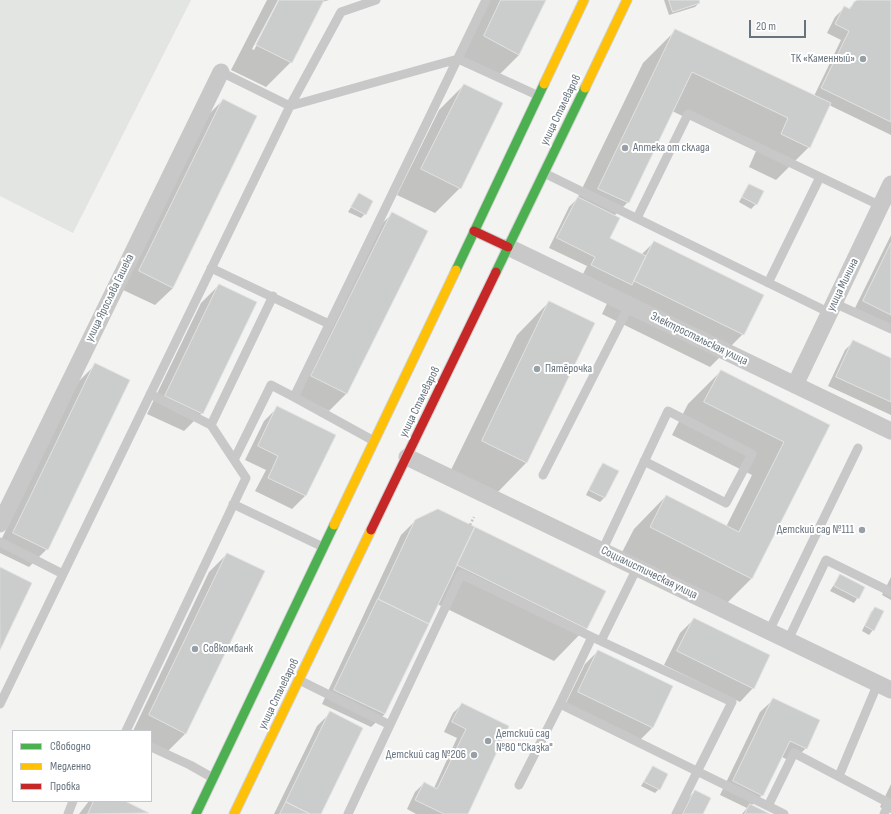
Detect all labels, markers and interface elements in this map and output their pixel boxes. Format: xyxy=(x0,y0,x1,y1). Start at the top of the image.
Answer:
scale bar xyxy=(751,12,808,38)
text: 20 m xyxy=(756,19,776,34)
place label: ТК «Каменный» xyxy=(791,52,855,66)
marker: ТК «Каменный» xyxy=(858,54,868,64)
street label: улица Сталеваров xyxy=(538,72,584,148)
place label: Аптека от склада xyxy=(633,141,710,155)
marker: Аптека от склада xyxy=(620,143,630,153)
street label: улица Ярослава Гашека xyxy=(83,252,137,344)
street label: улица Минина xyxy=(824,256,862,314)
street label: Электростальская улица xyxy=(648,309,750,369)
place label: Пятёрочка xyxy=(545,362,592,376)
street label: улица Сталеваров xyxy=(397,364,443,440)
marker: Пятёрочка xyxy=(532,364,542,374)
place label: Детский сад №111 xyxy=(777,523,854,537)
marker: Детский сад №111 xyxy=(857,525,867,535)
street label: Социалистическая улица xyxy=(598,543,700,603)
place label: Совкомбанк xyxy=(203,642,253,656)
marker: Совкомбанк xyxy=(190,644,200,654)
street label: улица Сталеваров xyxy=(256,656,302,732)
place label: Детский сад №80 "Сказка" xyxy=(496,727,553,755)
legend xyxy=(12,730,152,802)
marker: Детский сад №80 "Сказка" xyxy=(483,736,493,746)
text: Свободно xyxy=(50,739,91,754)
place label: Детский сад №206 xyxy=(386,748,466,762)
marker: Детский сад №206 xyxy=(469,750,479,760)
text: Медленно xyxy=(50,759,91,774)
text: Пробка xyxy=(50,779,80,794)

